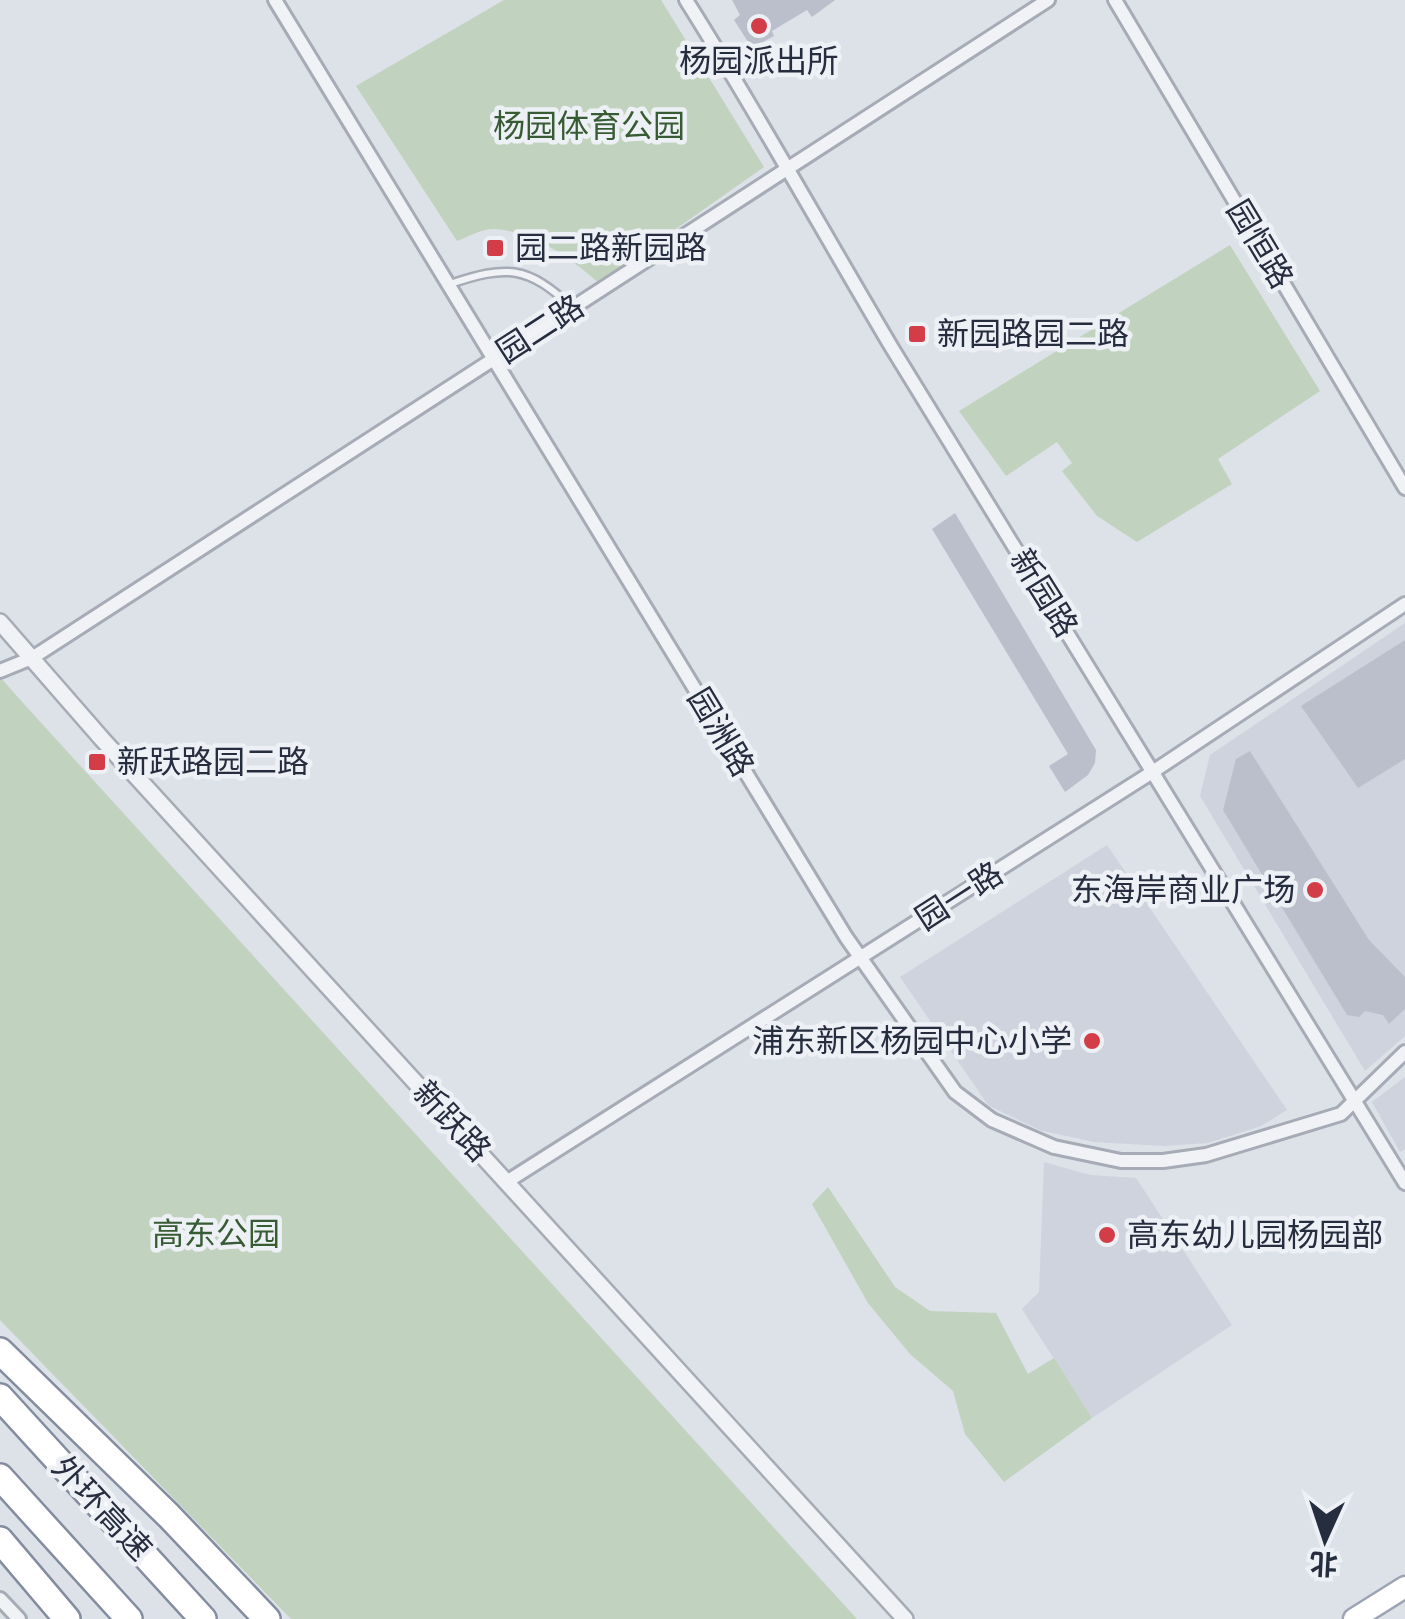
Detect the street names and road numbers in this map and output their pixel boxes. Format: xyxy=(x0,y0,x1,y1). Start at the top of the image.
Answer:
street label: 园恒路 xyxy=(1219,193,1302,295)
street label: 园二路 xyxy=(489,286,591,371)
street label: 新园路 xyxy=(1002,542,1086,644)
street label: 园洲路 xyxy=(680,681,763,783)
street label: 园一路 xyxy=(908,853,1010,938)
street label: 新跃路 xyxy=(405,1072,499,1169)
street label: 外环高速 xyxy=(44,1448,160,1568)

